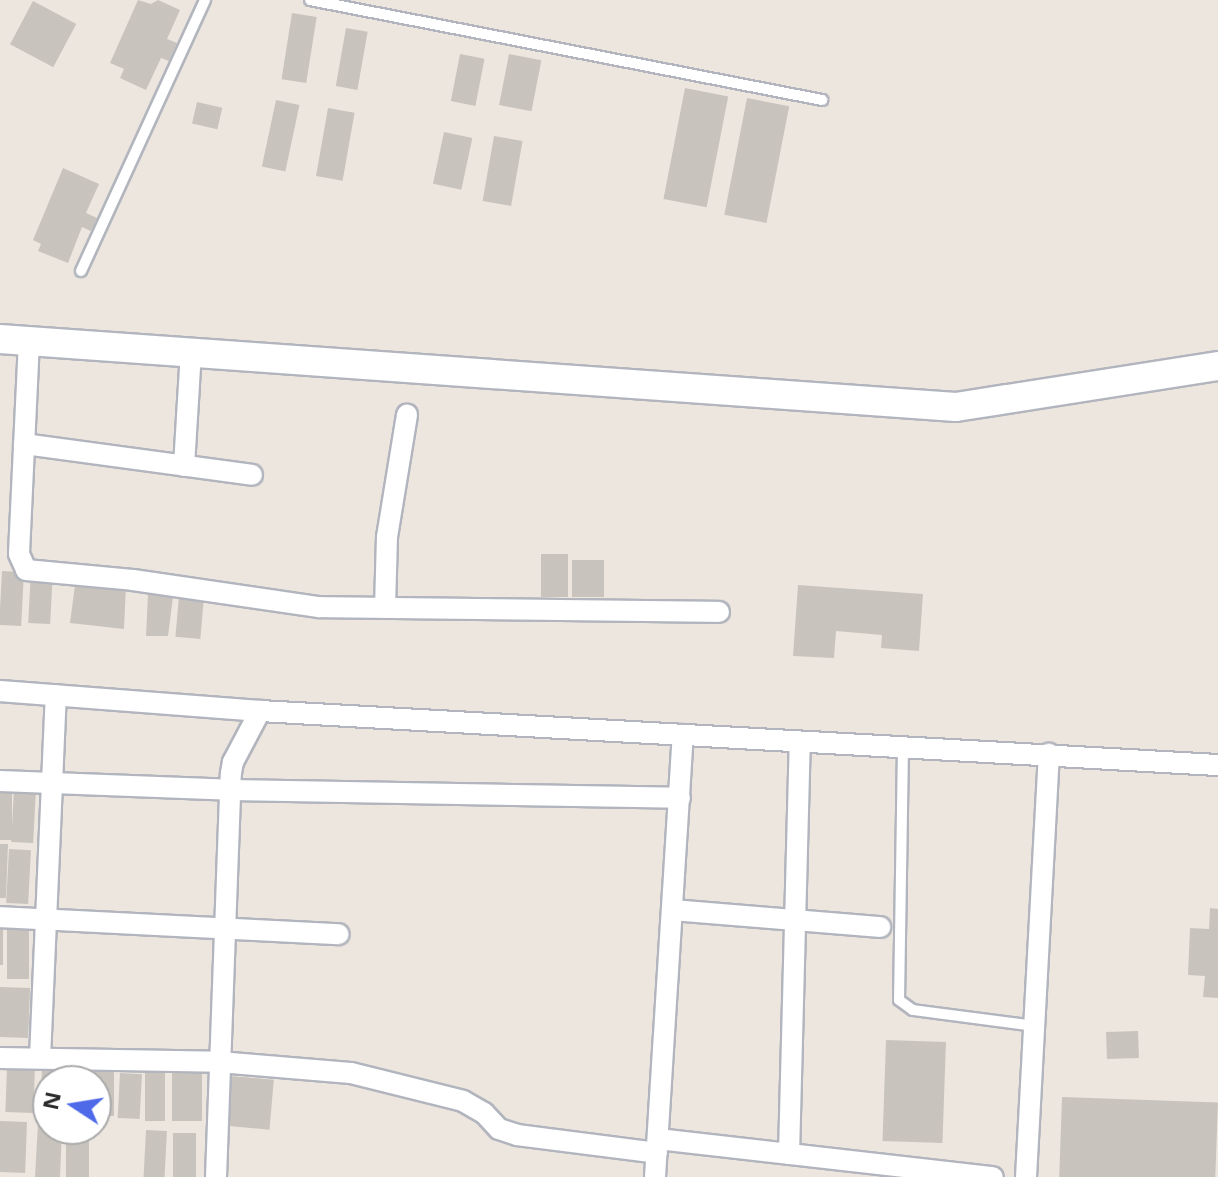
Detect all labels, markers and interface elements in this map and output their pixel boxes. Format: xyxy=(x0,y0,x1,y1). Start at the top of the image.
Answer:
north arrow xyxy=(32,1065,112,1145)
text: N xyxy=(34,1089,67,1112)

